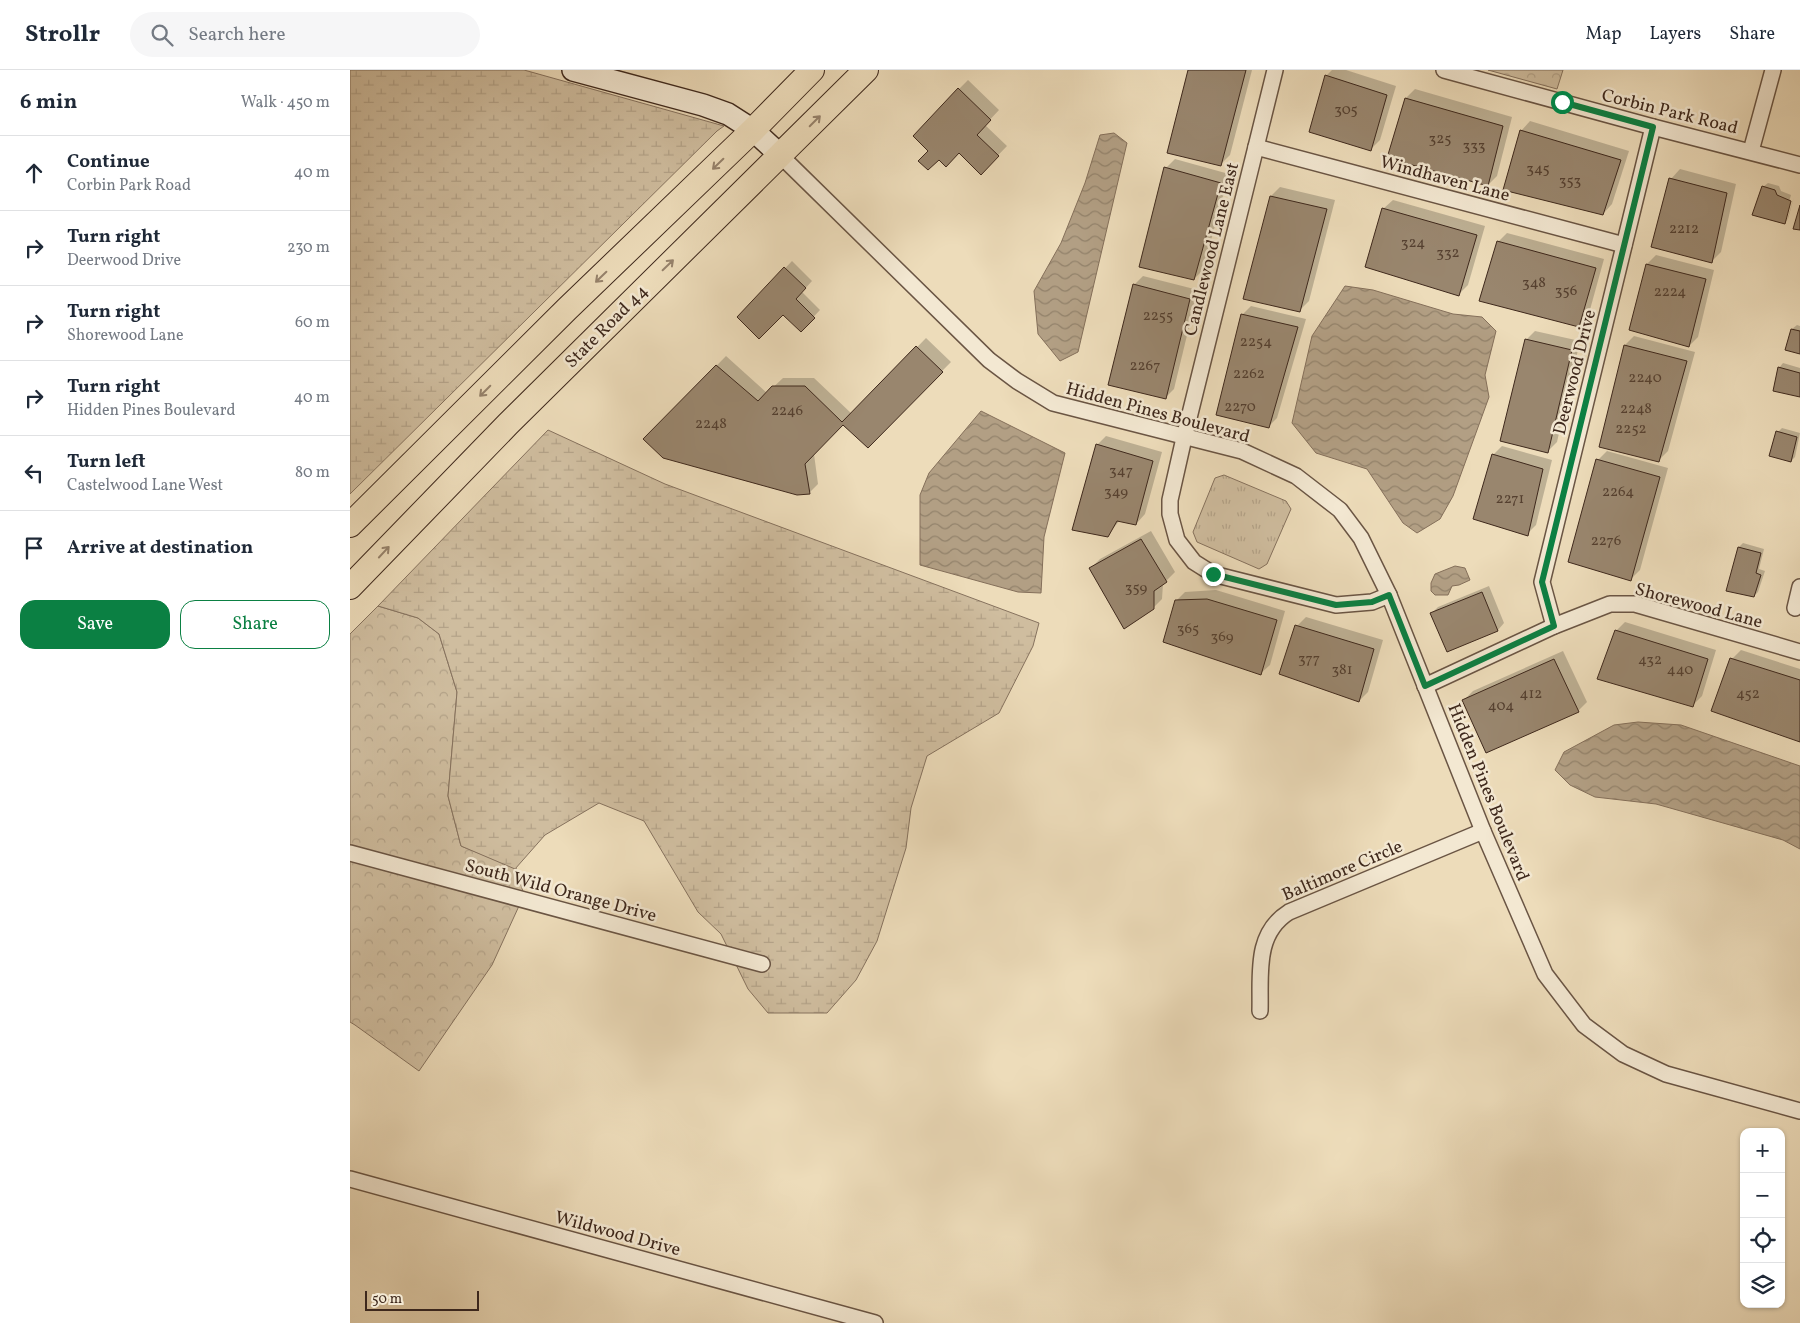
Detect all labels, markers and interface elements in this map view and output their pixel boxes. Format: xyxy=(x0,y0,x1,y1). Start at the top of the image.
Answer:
search box xyxy=(130,12,480,57)
text: Strollr xyxy=(25,18,100,52)
icon: search xyxy=(148,21,176,49)
text: Search here xyxy=(188,22,286,48)
text: Map xyxy=(1585,22,1621,47)
text: Layers xyxy=(1649,22,1701,47)
text: Share xyxy=(1729,22,1775,47)
street label: Corbin Park Road xyxy=(1599,83,1740,141)
text: 6 min xyxy=(20,88,77,117)
route start xyxy=(1551,91,1574,114)
text: Walk · 450 m xyxy=(241,92,330,114)
house number: 305 xyxy=(1334,100,1358,121)
one-way arrow xyxy=(809,115,821,127)
house number: 325 xyxy=(1429,129,1451,150)
house number: 333 xyxy=(1463,136,1485,157)
text: Continue xyxy=(67,149,150,175)
street label: Windhaven Lane xyxy=(1377,150,1512,209)
one-way arrow xyxy=(711,158,724,170)
icon: ahead xyxy=(20,159,48,187)
house number: 345 xyxy=(1526,159,1550,180)
street label: Candlewood Lane East xyxy=(1179,160,1246,339)
text: 40 m xyxy=(294,162,330,184)
house number: 353 xyxy=(1559,171,1581,192)
text: Corbin Park Road xyxy=(67,175,191,197)
house number: 2212 xyxy=(1669,219,1699,240)
text: Turn right xyxy=(67,224,160,250)
house number: 324 xyxy=(1401,233,1425,254)
icon: right xyxy=(20,234,48,262)
text: 230 m xyxy=(287,237,330,259)
house number: 332 xyxy=(1436,243,1460,264)
text: Deerwood Drive xyxy=(67,250,181,272)
one-way arrow xyxy=(662,259,674,271)
one-way arrow xyxy=(594,271,607,283)
house number: 348 xyxy=(1522,273,1546,294)
street label: State Road 44 xyxy=(560,280,654,374)
house number: 356 xyxy=(1555,281,1577,302)
house number: 2224 xyxy=(1654,282,1686,303)
text: Turn right xyxy=(67,299,160,325)
house number: 2255 xyxy=(1143,306,1173,327)
street label: Deerwood Drive xyxy=(1548,307,1603,438)
icon: right xyxy=(20,309,48,337)
text: 60 m xyxy=(295,312,330,334)
text: Shorewood Lane xyxy=(67,325,184,347)
house number: 2254 xyxy=(1240,332,1272,353)
house number: 2267 xyxy=(1130,356,1160,377)
house number: 2262 xyxy=(1233,364,1265,385)
house number: 2240 xyxy=(1628,368,1662,389)
text: Turn right xyxy=(67,374,160,400)
street label: Hidden Pines Boulevard xyxy=(1063,377,1252,450)
icon: right xyxy=(20,384,48,412)
one-way arrow xyxy=(479,384,491,397)
text: 40 m xyxy=(294,387,330,409)
house number: 2270 xyxy=(1224,397,1256,418)
house number: 2248 xyxy=(1620,399,1652,420)
text: Hidden Pines Boulevard xyxy=(67,400,235,422)
house number: 2246 xyxy=(771,401,803,422)
house number: 2248 xyxy=(695,414,727,435)
house number: 2252 xyxy=(1615,419,1647,440)
text: Turn left xyxy=(67,449,146,475)
icon: left xyxy=(20,459,48,487)
house number: 347 xyxy=(1109,461,1133,482)
text: 80 m xyxy=(295,462,330,484)
text: Castelwood Lane West xyxy=(67,475,223,497)
house number: 349 xyxy=(1104,482,1128,503)
house number: 2264 xyxy=(1602,482,1634,503)
house number: 2271 xyxy=(1496,489,1524,510)
house number: 2276 xyxy=(1591,531,1621,552)
icon: arrive xyxy=(20,534,48,562)
text: Arrive at destination xyxy=(67,535,253,561)
one-way arrow xyxy=(378,545,390,558)
route end xyxy=(1202,563,1225,586)
street label: Shorewood Lane xyxy=(1632,577,1765,635)
house number: 359 xyxy=(1125,578,1147,599)
button: Save xyxy=(20,600,170,649)
button: Share xyxy=(180,600,330,649)
house number: 365 xyxy=(1177,619,1199,640)
house number: 369 xyxy=(1210,627,1234,648)
house number: 377 xyxy=(1298,649,1320,670)
house number: 432 xyxy=(1638,650,1662,671)
house number: 381 xyxy=(1331,660,1353,681)
house number: 440 xyxy=(1667,660,1693,681)
house number: 412 xyxy=(1520,684,1542,705)
house number: 452 xyxy=(1736,684,1760,705)
house number: 404 xyxy=(1488,696,1514,717)
street label: Hidden Pines Boulevard xyxy=(1441,700,1535,885)
street label: Baltimore Circle xyxy=(1278,835,1407,908)
street label: South Wild Orange Drive xyxy=(462,854,659,929)
map controls xyxy=(1740,1128,1785,1308)
button: + xyxy=(1740,1128,1785,1173)
button: − xyxy=(1740,1173,1785,1218)
street label: Wildwood Drive xyxy=(552,1206,683,1263)
button: locate xyxy=(1740,1218,1785,1263)
button: layers xyxy=(1740,1263,1785,1308)
scale bar xyxy=(365,1288,479,1311)
text: 50 m xyxy=(372,1290,402,1309)

